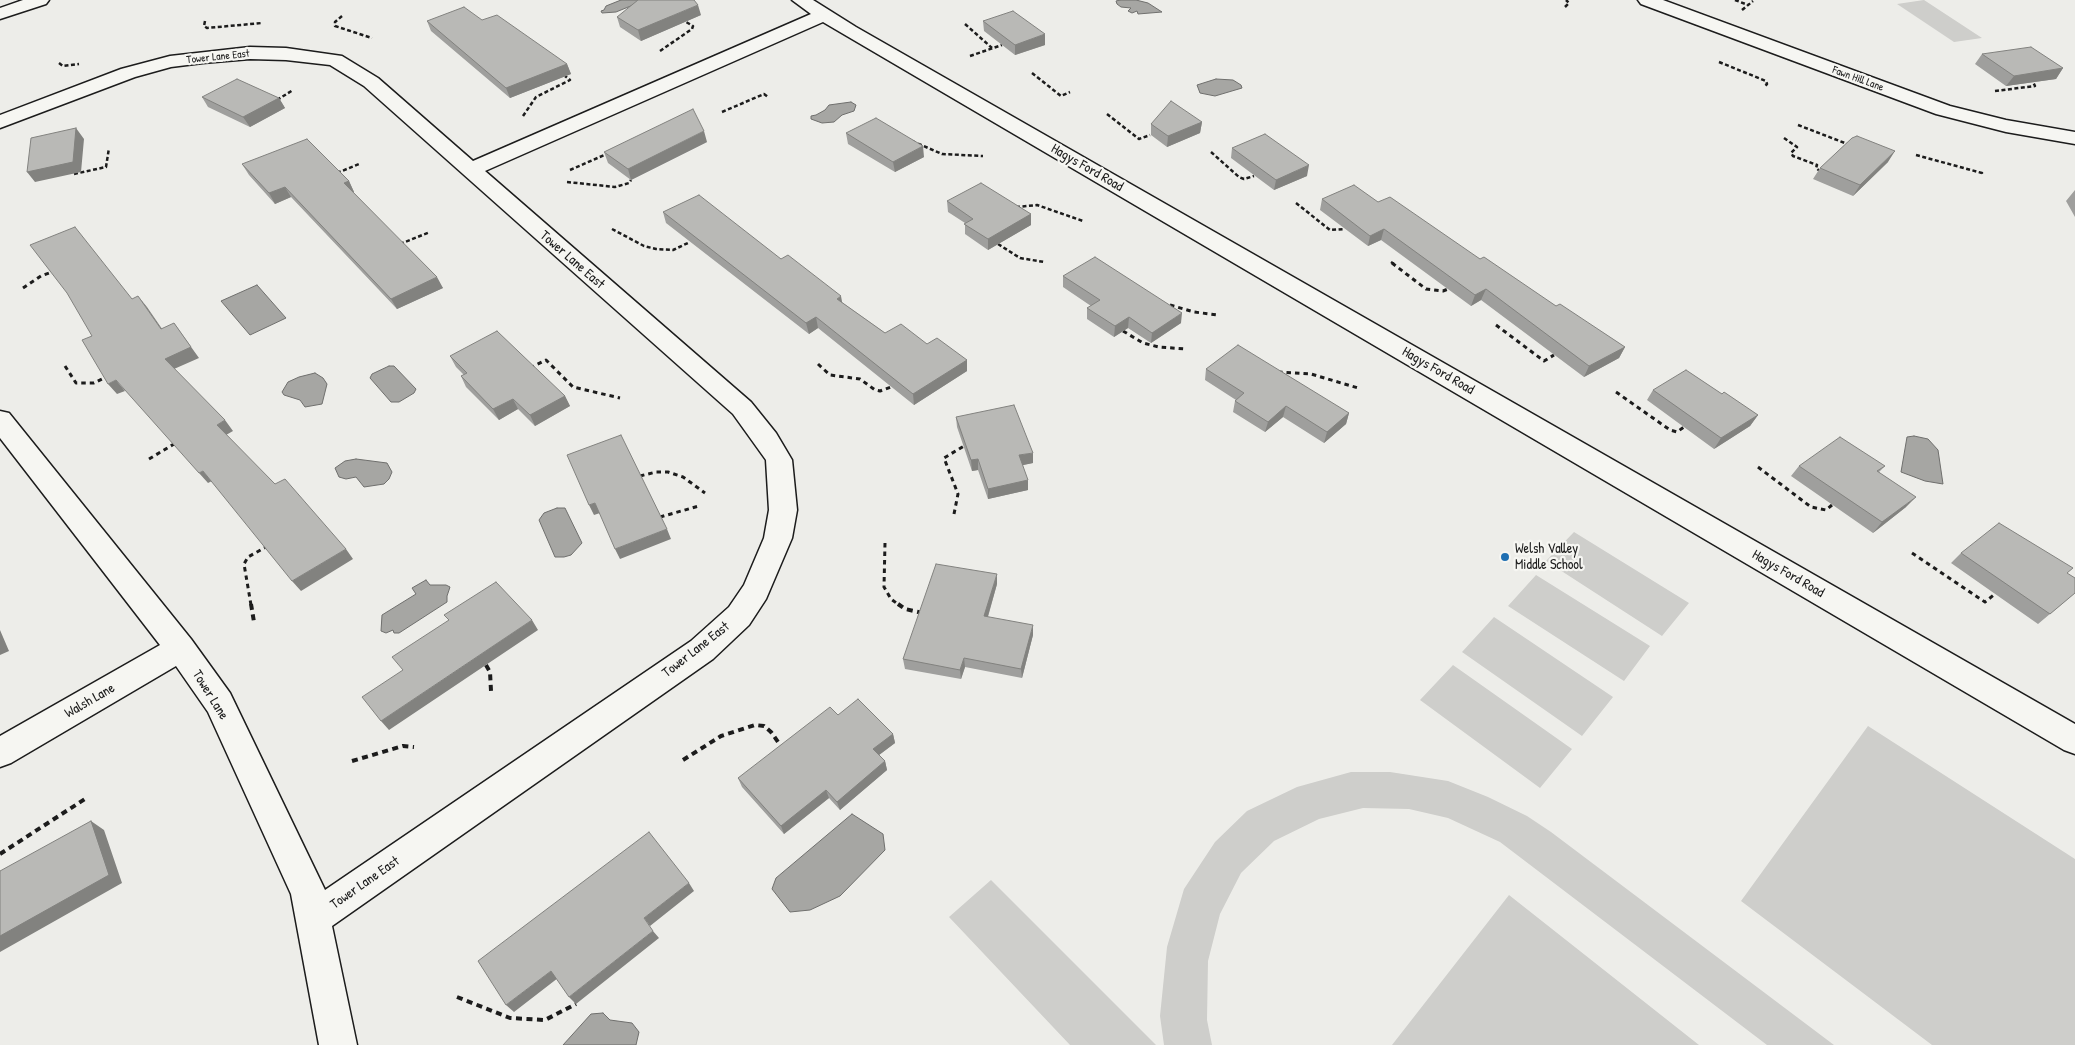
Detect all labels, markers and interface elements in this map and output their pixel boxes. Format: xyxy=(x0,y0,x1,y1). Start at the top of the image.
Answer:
street label: Tower Lane East xyxy=(186,47,250,67)
street label: Fawn Hill Lane xyxy=(1831,64,1885,94)
street label: Hagys Ford Road xyxy=(1048,141,1126,195)
street label: Tower Lane East xyxy=(536,227,608,293)
street label: Hagys Ford Road xyxy=(1399,344,1477,398)
place label: Welsh Valley Middle School xyxy=(1515,541,1583,574)
street label: Hagys Ford Road xyxy=(1749,547,1827,601)
marker: Welsh Valley Middle School xyxy=(1499,551,1511,563)
street label: Tower Lane East xyxy=(659,619,733,681)
street label: Tower Lane xyxy=(188,667,232,723)
street label: Walsh Lane xyxy=(62,680,118,722)
street label: Tower Lane East xyxy=(327,853,403,913)

